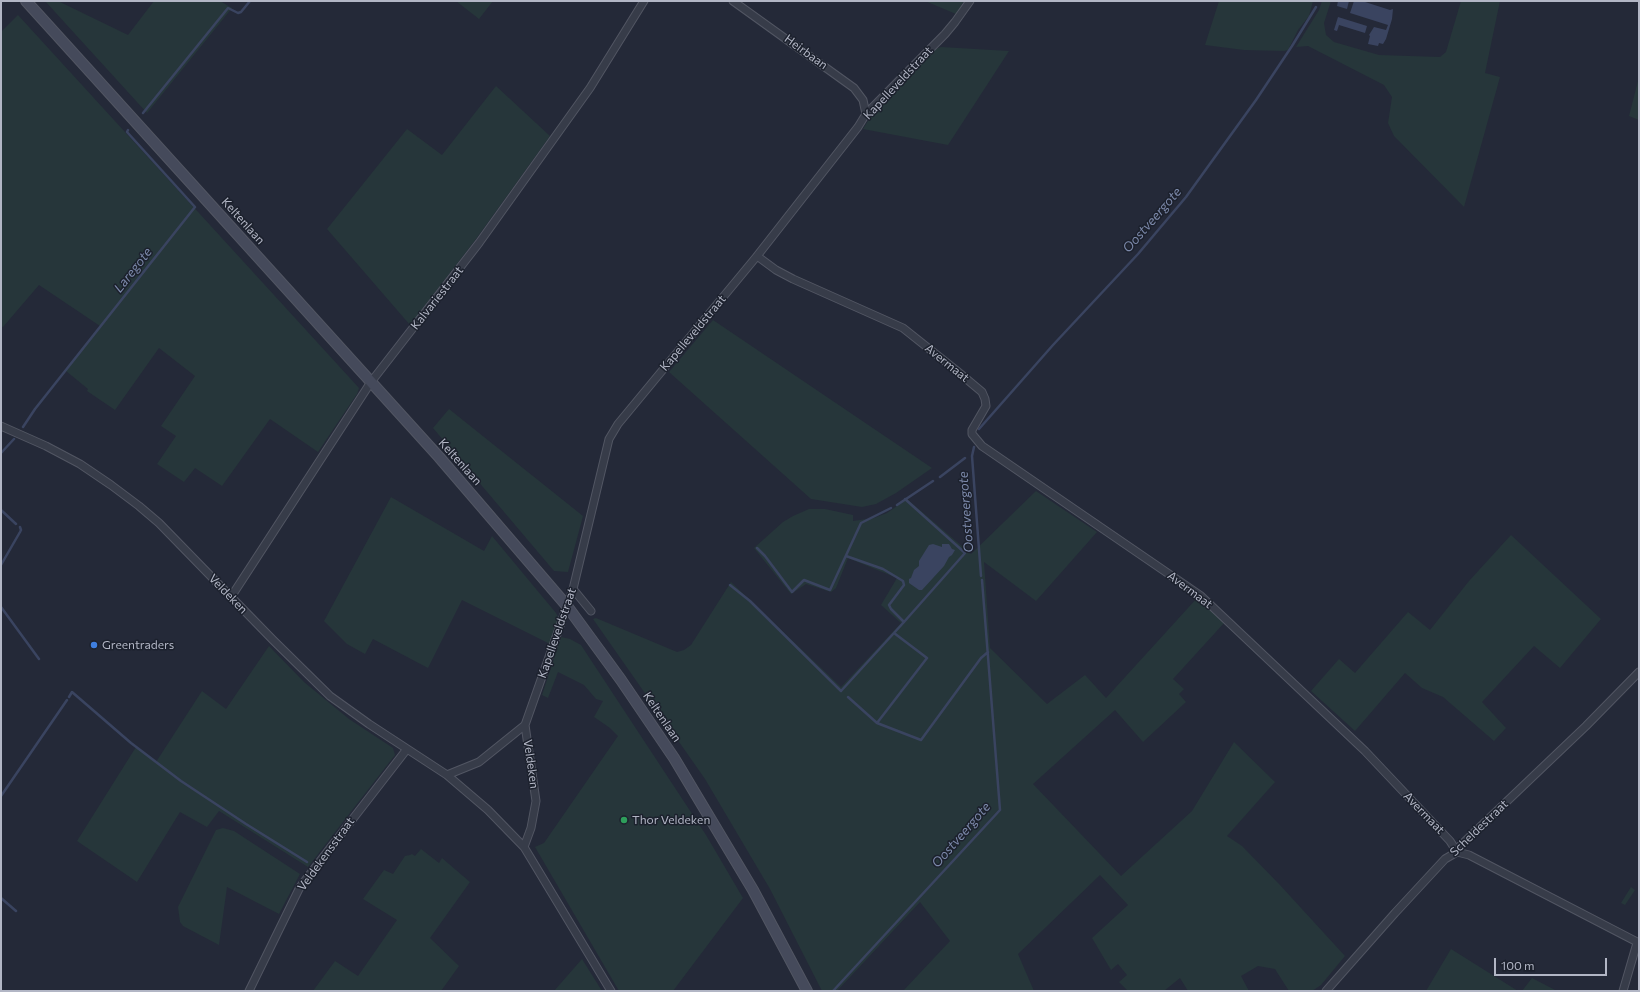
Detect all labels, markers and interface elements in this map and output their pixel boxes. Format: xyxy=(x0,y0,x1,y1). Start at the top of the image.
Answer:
street label: Heirbaan xyxy=(782,32,830,72)
street label: Kapelleveldstraat xyxy=(860,43,936,123)
water label: Oostveergote xyxy=(1119,184,1185,256)
street label: Keltenlaan xyxy=(218,195,268,247)
water label: Laregote xyxy=(111,244,155,296)
street label: Kalvariestraat xyxy=(408,263,466,333)
street label: Kapelleveldstraat xyxy=(657,292,729,374)
street label: Avermaat xyxy=(922,341,972,385)
street label: Keltenlaan xyxy=(435,436,485,488)
water label: Oostveergote xyxy=(955,471,977,553)
street label: Avermaat xyxy=(1165,568,1215,612)
street label: Veldeken xyxy=(206,571,250,617)
street label: Kapelleveldstraat xyxy=(535,586,579,680)
place label: Greentraders xyxy=(102,638,174,652)
marker: Greentraders xyxy=(89,640,99,650)
street label: Keltenlaan xyxy=(640,689,684,745)
street label: Veldeken xyxy=(520,739,542,789)
street label: Avermaat xyxy=(1400,789,1448,837)
street label: Scheldestraat xyxy=(1447,797,1511,859)
water label: Oostveergote xyxy=(928,799,994,871)
place label: Thor Veldeken xyxy=(632,813,710,827)
street label: Veldekensstraat xyxy=(294,814,358,894)
marker: Thor Veldeken xyxy=(619,815,629,825)
scale bar xyxy=(1496,950,1609,976)
text: 100 m xyxy=(1501,958,1535,972)

